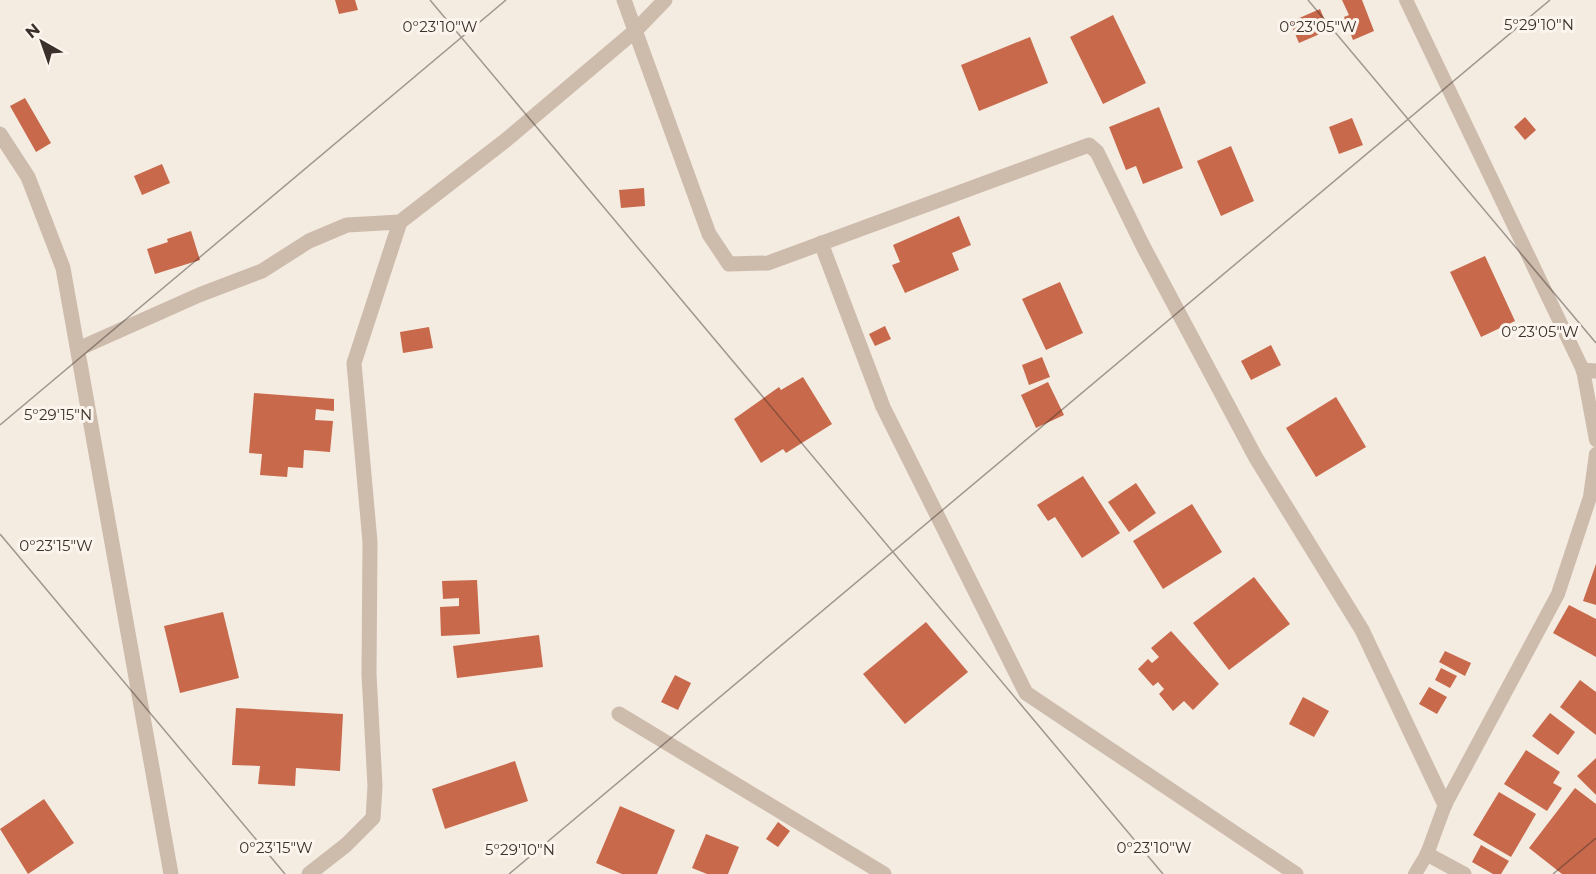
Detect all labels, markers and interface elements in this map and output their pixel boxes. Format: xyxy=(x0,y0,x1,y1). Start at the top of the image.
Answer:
north arrow xyxy=(12,12,72,72)
text: 5°29'10"N xyxy=(1504,15,1574,34)
text: 0°23'10"W xyxy=(403,17,478,36)
text: 0°23'05"W xyxy=(1279,17,1357,36)
text: N xyxy=(22,19,44,42)
text: 0°23'05"W xyxy=(1501,322,1579,341)
text: 5°29'15"N xyxy=(24,405,92,424)
text: 0°23'15"W xyxy=(19,536,93,555)
text: 0°23'15"W xyxy=(239,838,313,857)
text: 0°23'10"W xyxy=(1117,838,1192,857)
text: 5°29'10"N xyxy=(485,840,555,859)

